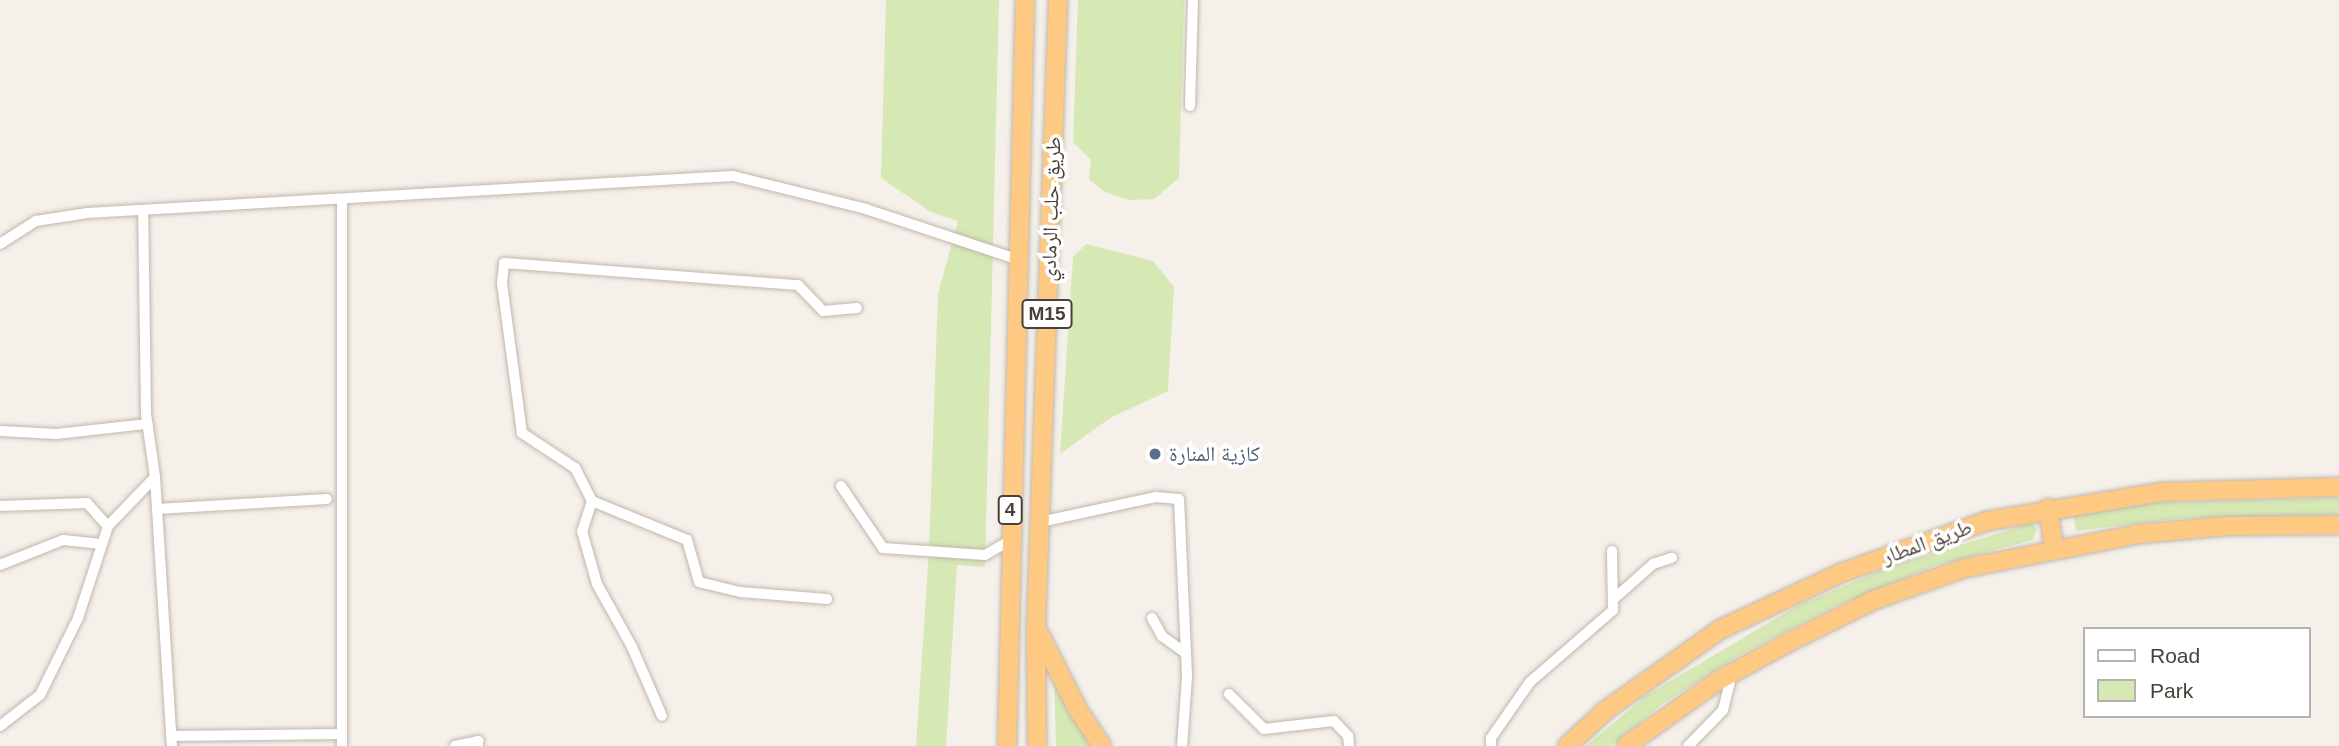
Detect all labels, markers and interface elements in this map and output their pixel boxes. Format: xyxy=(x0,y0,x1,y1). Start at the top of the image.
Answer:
street label: طريق حلب الرمادي xyxy=(1036,136,1066,282)
road number: M15 xyxy=(1021,298,1073,330)
place label: كازية المنارة xyxy=(1169,441,1260,467)
marker: كازية المنارة xyxy=(1147,446,1163,462)
road number: 4 xyxy=(996,495,1024,526)
street label: طريق المطار xyxy=(1879,514,1975,570)
legend xyxy=(2084,627,2311,718)
text: Road xyxy=(2150,644,2200,667)
text: Park xyxy=(2150,679,2193,702)

